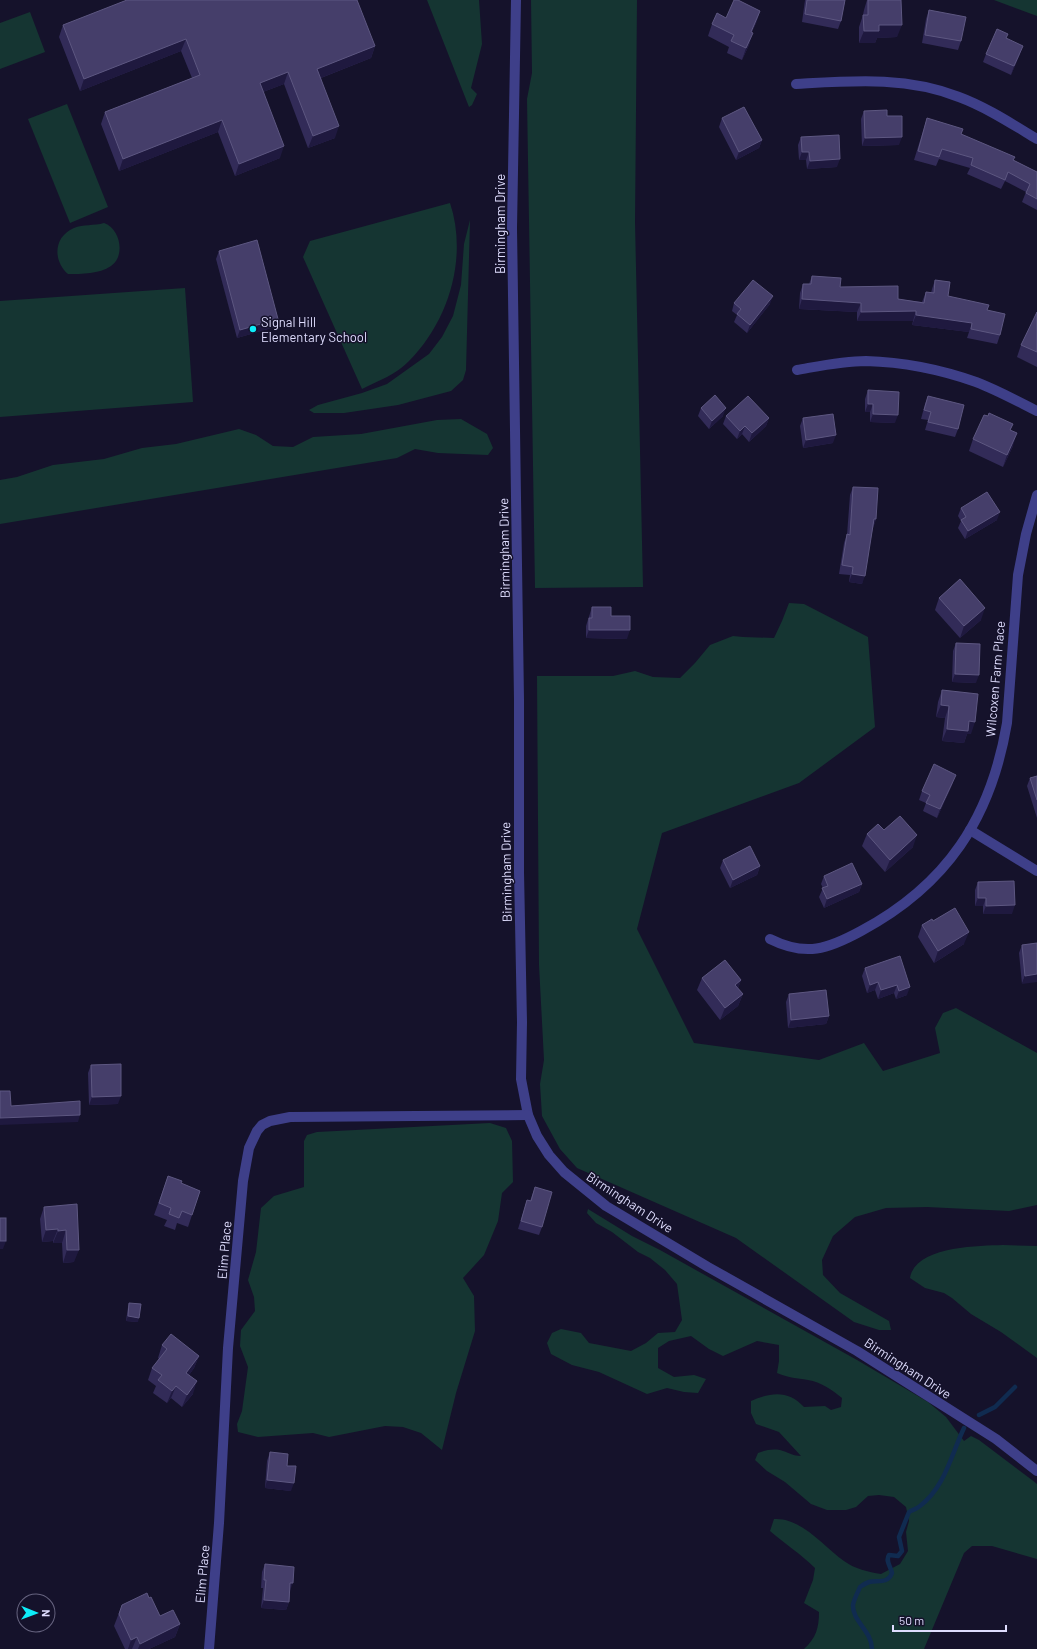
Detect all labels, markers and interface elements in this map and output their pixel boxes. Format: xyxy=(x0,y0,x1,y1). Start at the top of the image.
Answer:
street label: Birmingham Drive xyxy=(492,174,508,274)
place label: Signal Hill Elementary School xyxy=(261,314,367,345)
marker: Signal Hill Elementary School xyxy=(248,324,258,334)
street label: Birmingham Drive xyxy=(495,498,513,598)
street label: Wilcoxen Farm Place xyxy=(982,620,1008,738)
street label: Birmingham Drive xyxy=(497,822,515,922)
street label: Birmingham Drive xyxy=(584,1168,676,1236)
street label: Elim Place xyxy=(213,1220,235,1280)
street label: Birmingham Drive xyxy=(862,1334,954,1402)
street label: Elim Place xyxy=(191,1544,213,1604)
north arrow xyxy=(16,1593,56,1633)
scale bar xyxy=(893,1607,1006,1633)
text: N xyxy=(40,1609,53,1617)
text: 50 m xyxy=(899,1613,924,1627)

